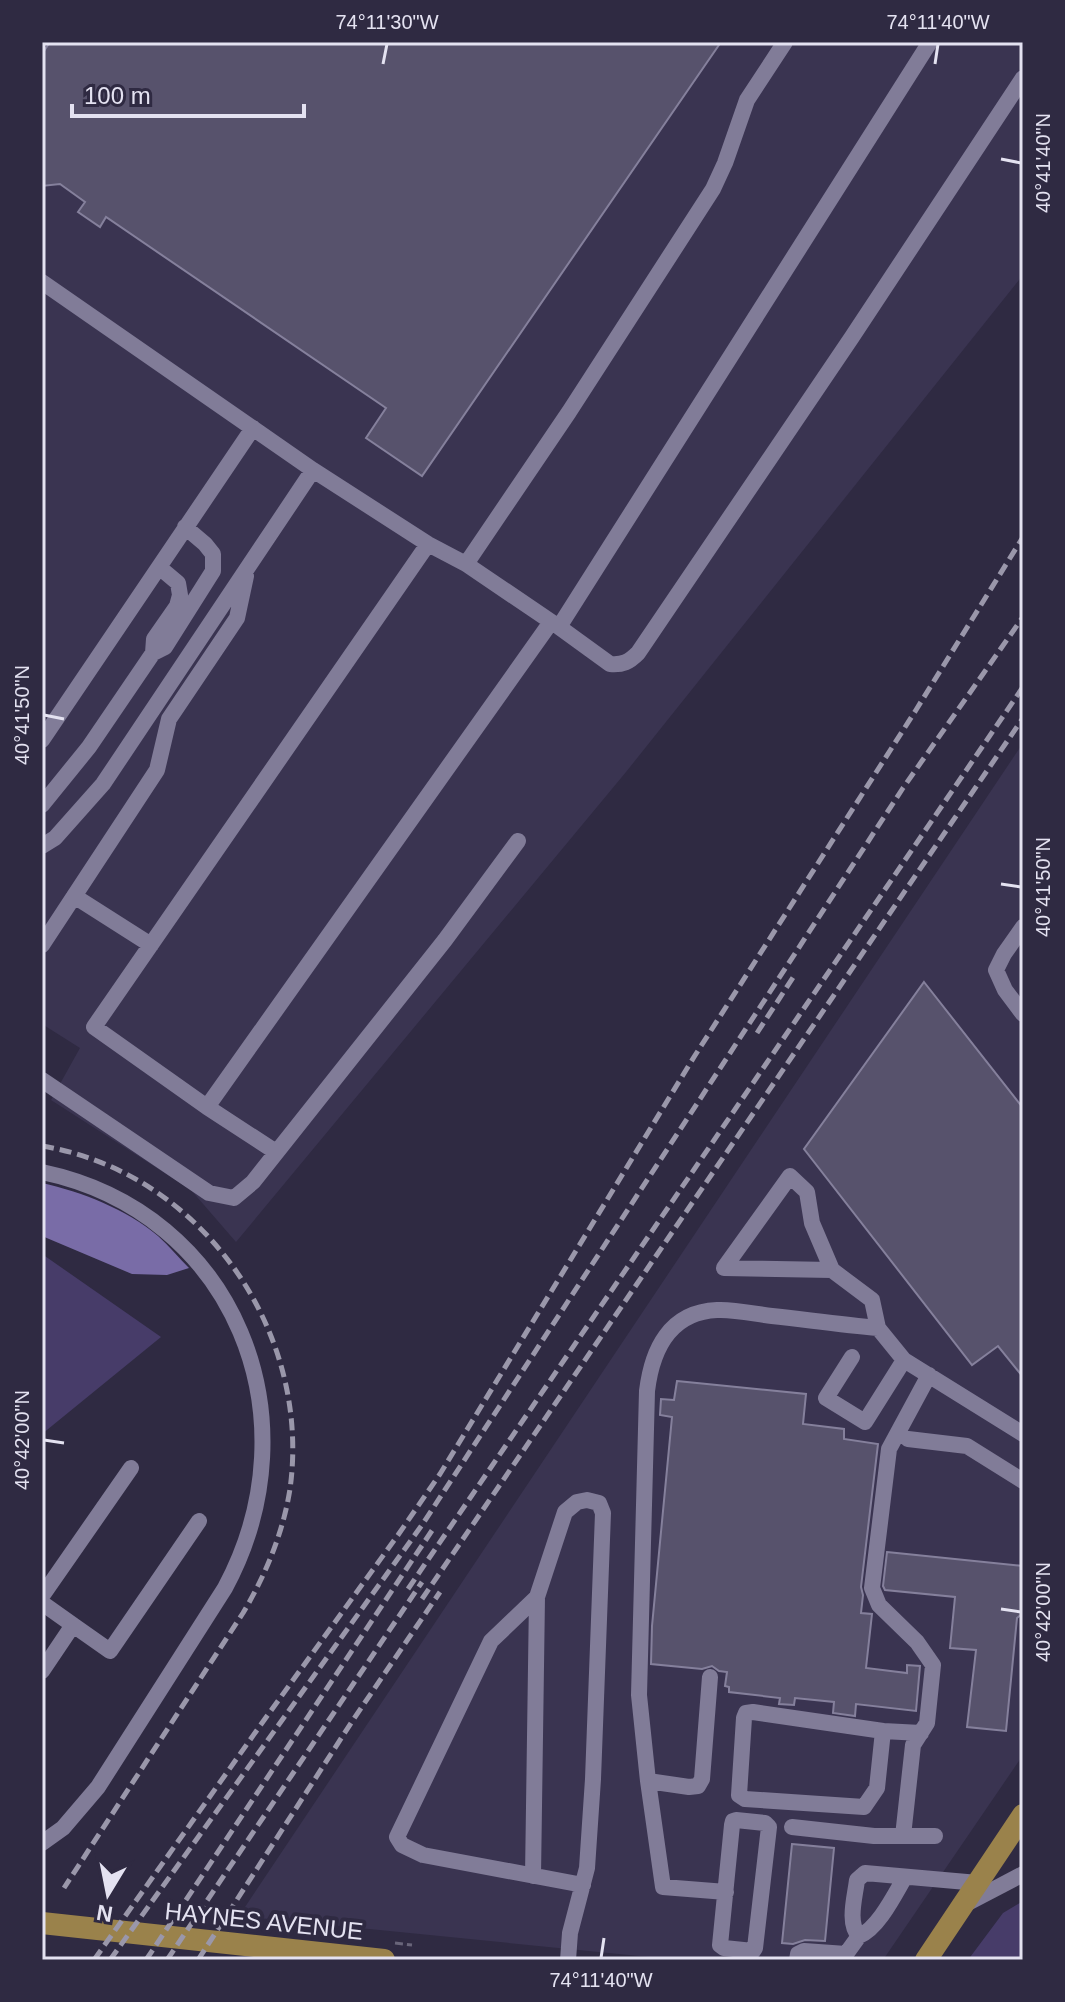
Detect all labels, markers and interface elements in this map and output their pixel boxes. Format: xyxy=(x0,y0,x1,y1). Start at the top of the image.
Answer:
text: 74°11'30"W xyxy=(335,11,439,33)
text: 74°11'40"W xyxy=(886,11,990,33)
scale bar xyxy=(72,68,304,118)
text: 100 m xyxy=(84,82,151,109)
text: 40°41'40"N xyxy=(1032,113,1054,213)
text: 40°41'50"N xyxy=(11,665,33,765)
text: 40°41'50"N xyxy=(1032,837,1054,937)
text: 40°42'00"N xyxy=(11,1390,33,1490)
text: 40°42'00"N xyxy=(1032,1562,1054,1662)
north arrow xyxy=(68,1854,148,1934)
street label: HAYNES AVENUE xyxy=(164,1897,364,1945)
text: N xyxy=(95,1900,115,1927)
text: 74°11'40"W xyxy=(549,1969,653,1991)

